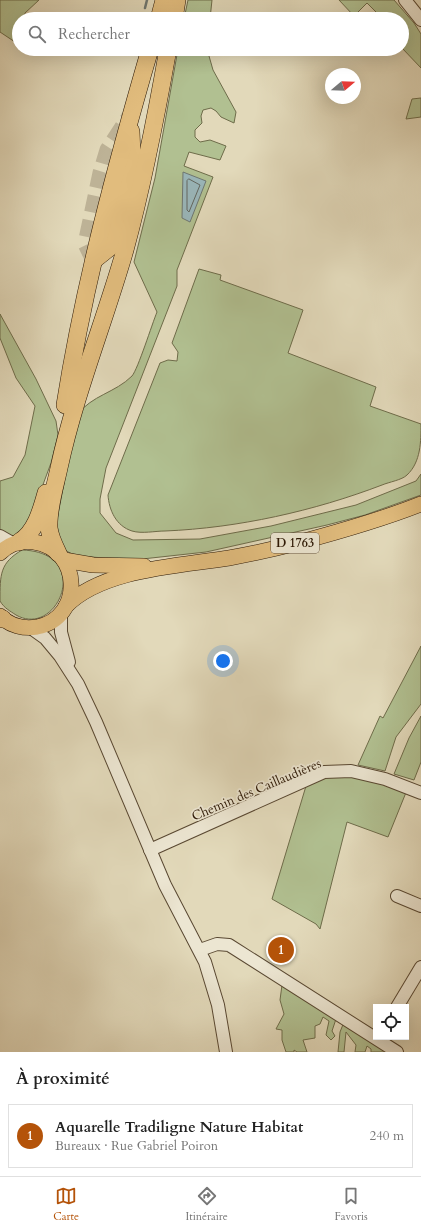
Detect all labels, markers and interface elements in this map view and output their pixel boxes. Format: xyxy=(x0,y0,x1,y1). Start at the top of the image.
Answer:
search box xyxy=(12,12,409,56)
icon: search xyxy=(26,23,48,45)
text: Rechercher xyxy=(58,24,130,44)
north arrow xyxy=(325,68,361,104)
road number: D 1763 xyxy=(271,533,319,553)
your location xyxy=(213,651,233,671)
street label: Chemin des Caillaudières xyxy=(189,754,324,825)
pin: 1 xyxy=(268,935,294,965)
map controls xyxy=(373,1004,409,1040)
button: locate xyxy=(373,1004,409,1040)
text: À proximité xyxy=(16,1067,110,1090)
text: Aquarelle Tradiligne Nature Habitat xyxy=(55,1117,303,1137)
text: 1 xyxy=(27,1127,33,1145)
text: 240 m xyxy=(370,1127,404,1145)
text: Bureaux · Rue Gabriel Poiron xyxy=(55,1137,218,1155)
tab: Carte xyxy=(53,1185,79,1224)
tab: Itinéraire xyxy=(185,1185,228,1224)
tab: Favoris xyxy=(334,1185,368,1224)

